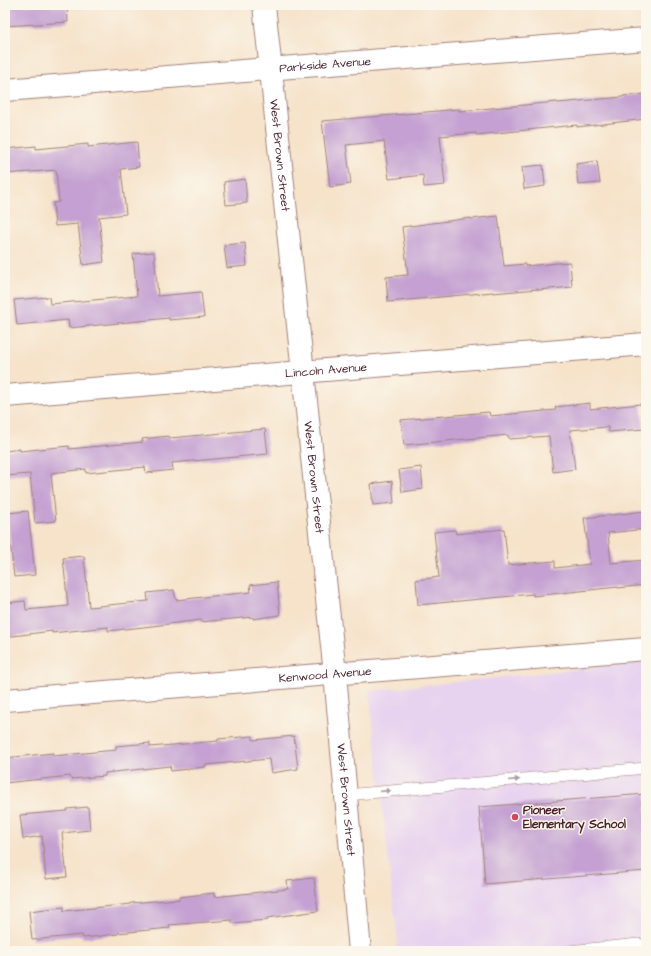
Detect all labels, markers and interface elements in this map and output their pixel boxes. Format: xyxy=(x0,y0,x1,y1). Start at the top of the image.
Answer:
street label: Parkside Avenue xyxy=(278,52,372,77)
street label: West Brown Street xyxy=(266,98,294,212)
street label: Lincoln Avenue xyxy=(284,358,368,382)
street label: West Brown Street xyxy=(300,420,329,535)
street label: Kenwood Avenue xyxy=(278,662,372,687)
street label: West Brown Street xyxy=(333,743,360,857)
one-way arrow xyxy=(508,776,520,783)
one-way arrow xyxy=(379,788,391,795)
place label: Pioneer Elementary School xyxy=(523,802,626,834)
marker: Pioneer Elementary School xyxy=(510,812,520,822)

